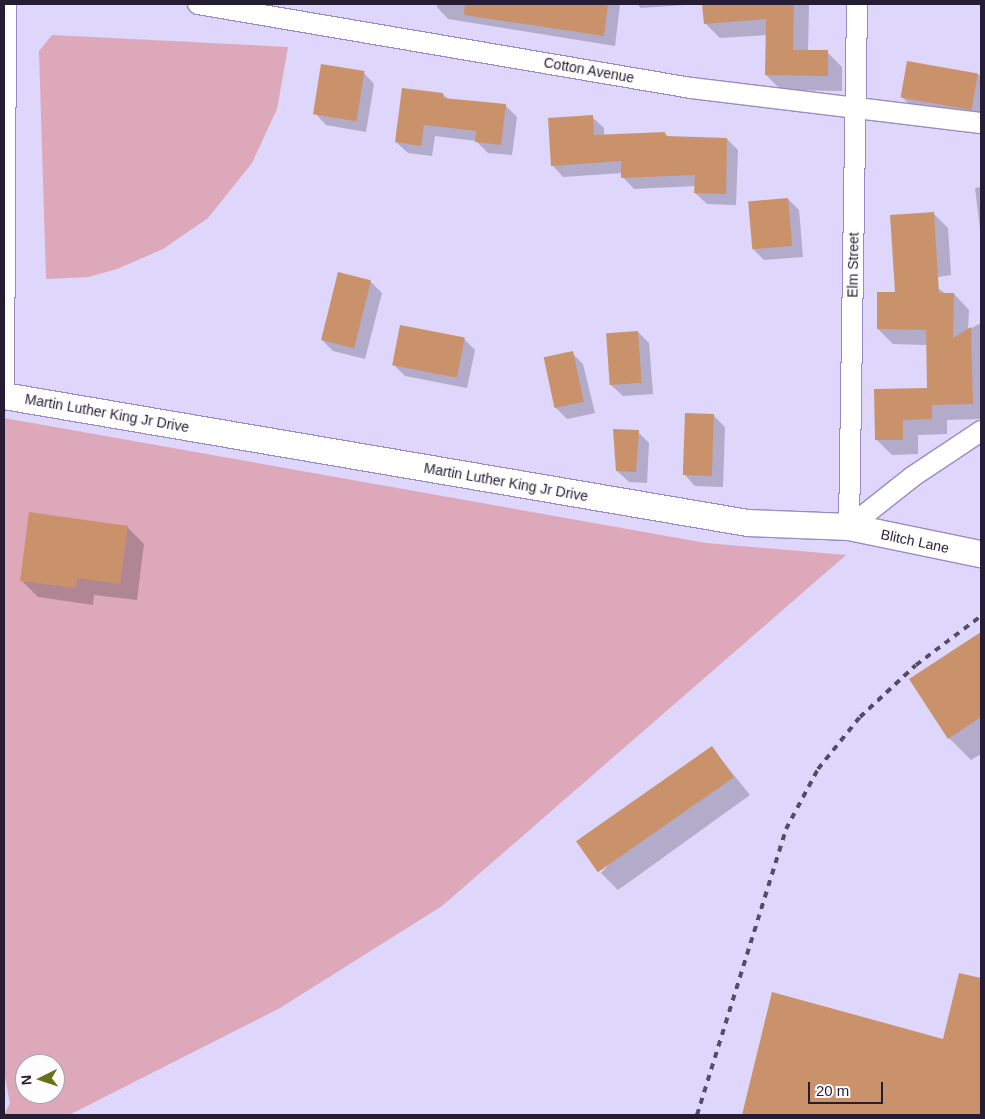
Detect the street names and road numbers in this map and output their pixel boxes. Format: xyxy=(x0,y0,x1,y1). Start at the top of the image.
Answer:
street label: Cotton Avenue xyxy=(542,54,636,86)
street label: Elm Street xyxy=(844,232,862,298)
street label: Martin Luther King Jr Drive xyxy=(24,390,190,436)
street label: Martin Luther King Jr Drive xyxy=(423,459,589,505)
street label: Blitch Lane xyxy=(879,526,951,556)

